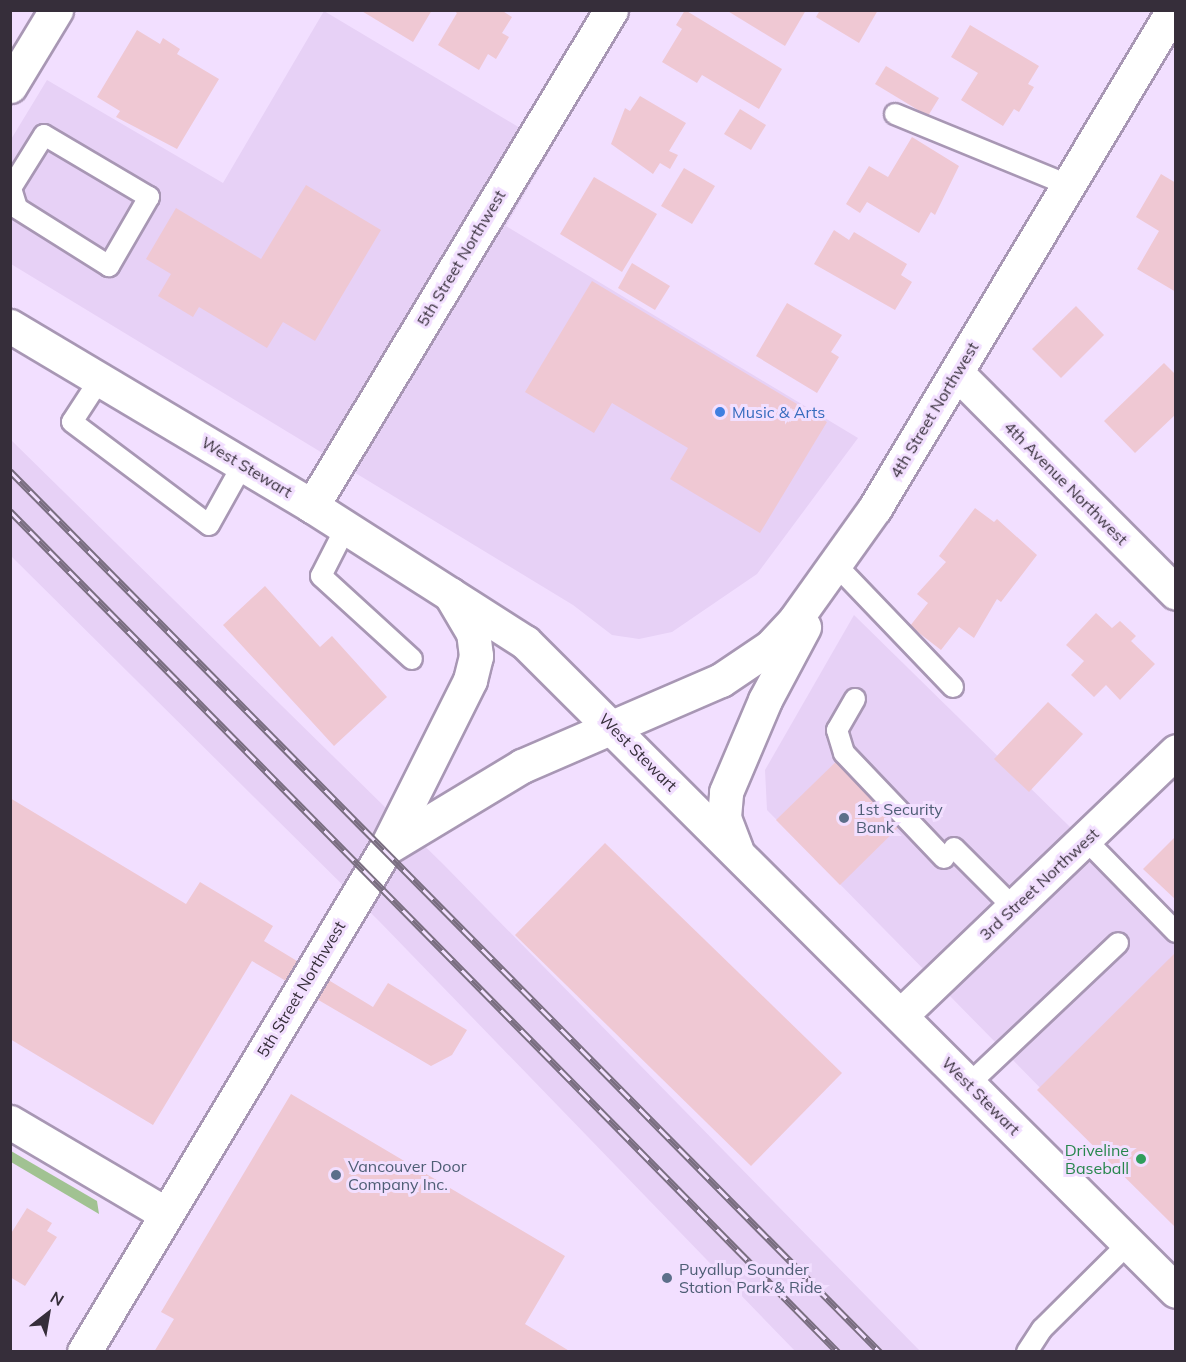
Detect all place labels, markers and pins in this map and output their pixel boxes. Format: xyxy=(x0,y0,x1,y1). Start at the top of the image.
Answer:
place label: Music & Arts xyxy=(732,402,825,422)
marker: Music & Arts xyxy=(713,405,727,419)
place label: 1st Security Bank xyxy=(856,799,943,837)
marker: 1st Security Bank xyxy=(837,811,851,825)
place label: Driveline Baseball xyxy=(1065,1140,1129,1178)
marker: Driveline Baseball xyxy=(1134,1152,1148,1166)
place label: Vancouver Door Company Inc. xyxy=(348,1156,466,1194)
marker: Vancouver Door Company Inc. xyxy=(329,1168,343,1182)
place label: Puyallup Sounder Station Park & Ride xyxy=(679,1259,822,1297)
marker: Puyallup Sounder Station Park & Ride xyxy=(660,1271,674,1285)

